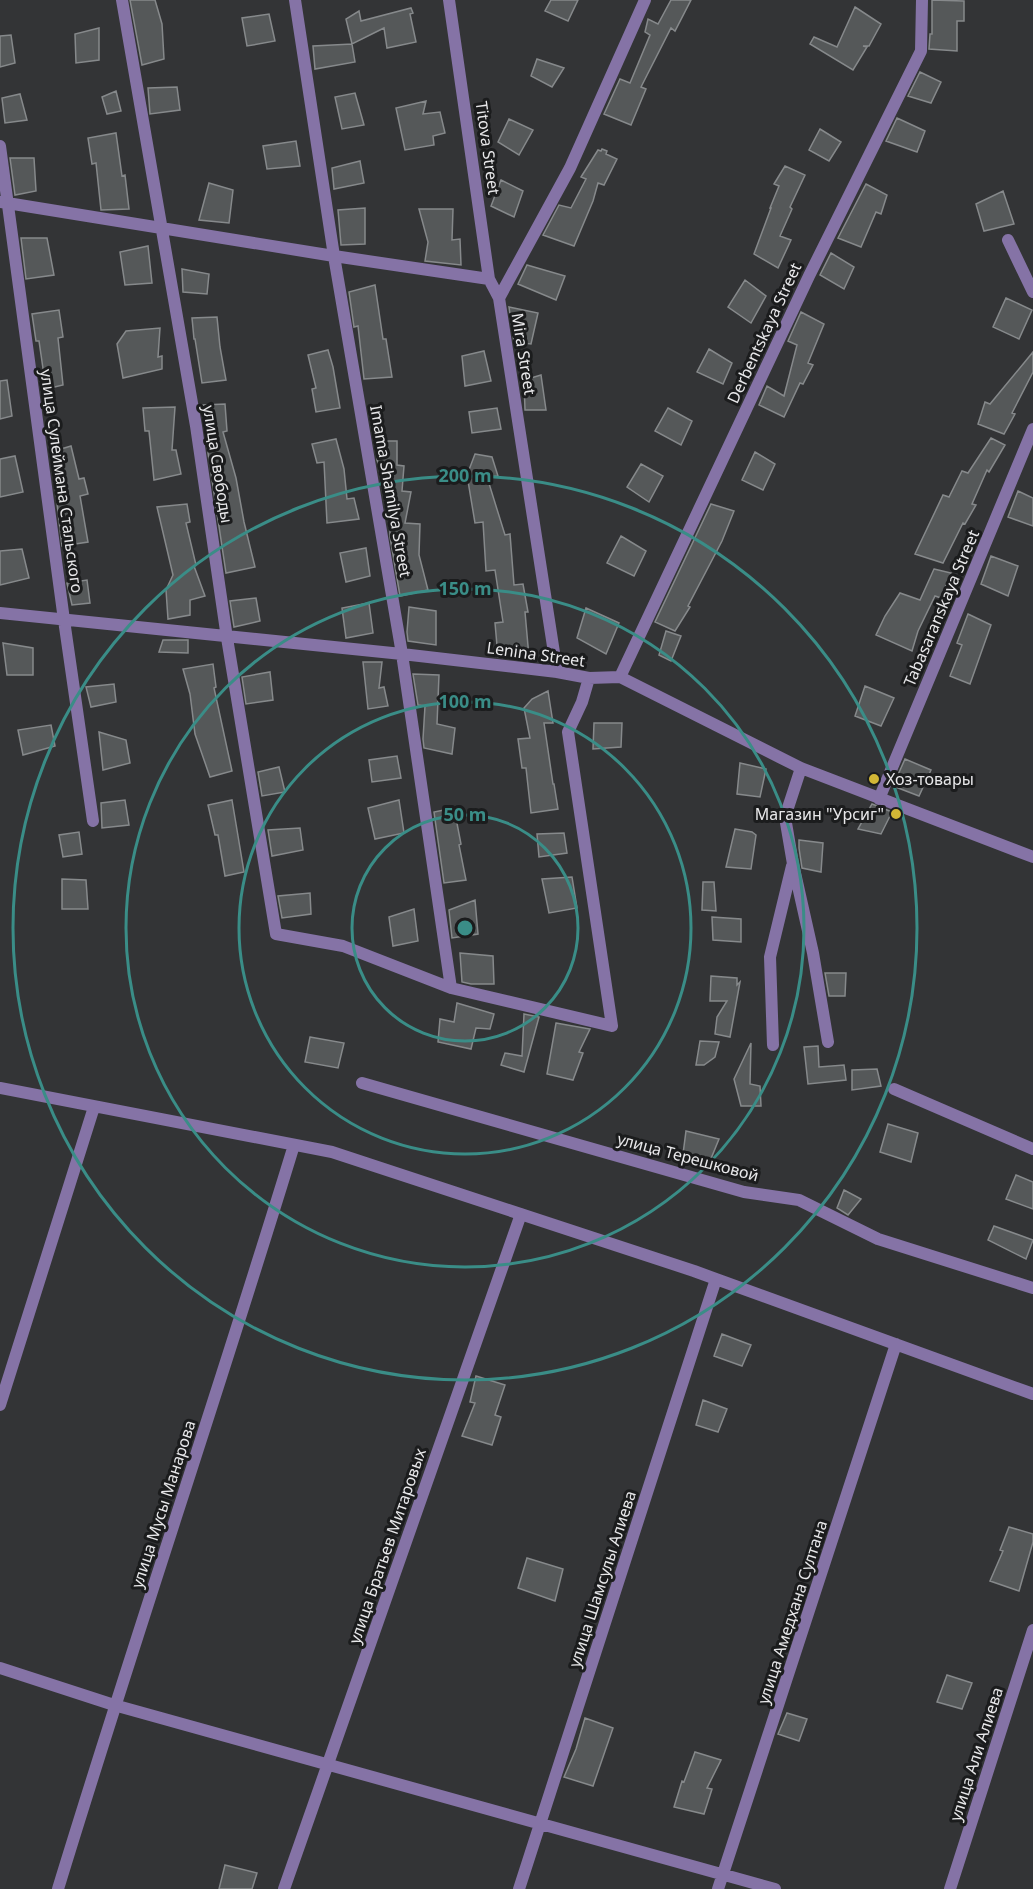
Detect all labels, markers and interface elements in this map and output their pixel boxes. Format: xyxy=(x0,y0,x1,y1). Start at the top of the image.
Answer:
street label: Titova Street xyxy=(471,100,505,196)
street label: Derbentskaya Street xyxy=(722,259,806,407)
street label: Mira Street xyxy=(507,311,541,397)
street label: улица Сулеймана Стальского xyxy=(35,368,89,594)
street label: улица Свободы xyxy=(198,403,238,525)
street label: Imama Shamilya Street xyxy=(365,403,417,579)
text: 200 m xyxy=(438,463,492,487)
street label: Tabasaranskaya Street xyxy=(898,526,984,690)
text: 150 m xyxy=(438,576,492,600)
street label: Lenina Street xyxy=(485,636,587,672)
text: 100 m xyxy=(438,689,492,713)
place label: Хоз-товары xyxy=(886,768,974,790)
marker: Хоз-товары xyxy=(867,772,881,786)
text: 50 m xyxy=(444,802,486,826)
place label: Магазин "Урсиг" xyxy=(755,803,884,825)
marker: Магазин "Урсиг" xyxy=(889,807,903,821)
centre of rings xyxy=(455,918,475,938)
street label: улица Терешковой xyxy=(615,1128,761,1186)
street label: улица Мусы Манарова xyxy=(125,1417,201,1591)
street label: улица Братьев Митаровых xyxy=(343,1445,431,1647)
street label: улица Шамсулы Алиева xyxy=(563,1488,641,1670)
street label: улица Амедхана Султана xyxy=(752,1517,832,1707)
street label: улица Али Алиева xyxy=(944,1684,1008,1824)

